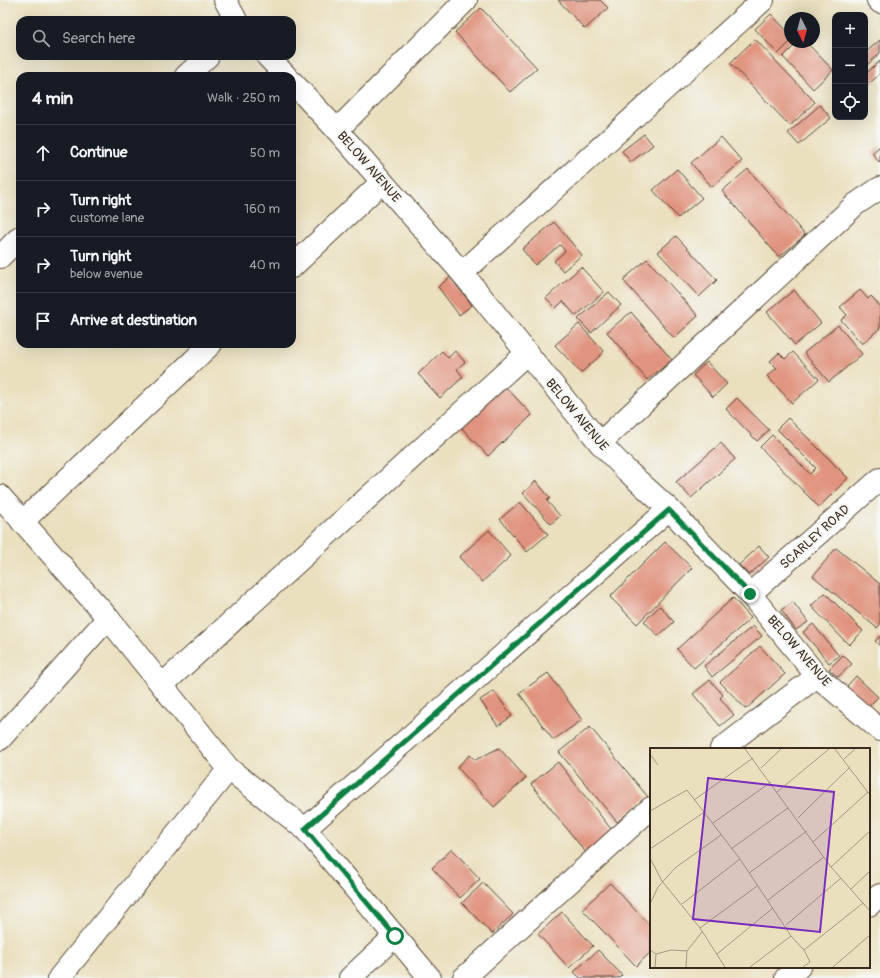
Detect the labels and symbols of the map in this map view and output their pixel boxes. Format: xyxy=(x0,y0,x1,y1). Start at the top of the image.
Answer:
north arrow xyxy=(784,12,820,48)
street label: BELOW AVENUE xyxy=(334,128,404,206)
street label: BELOW AVENUE xyxy=(542,376,612,455)
street label: SCARLEY ROAD xyxy=(777,501,853,573)
route end xyxy=(741,585,759,603)
street label: BELOW AVENUE xyxy=(764,612,834,690)
inset map xyxy=(650,748,870,968)
route start xyxy=(386,927,404,945)

